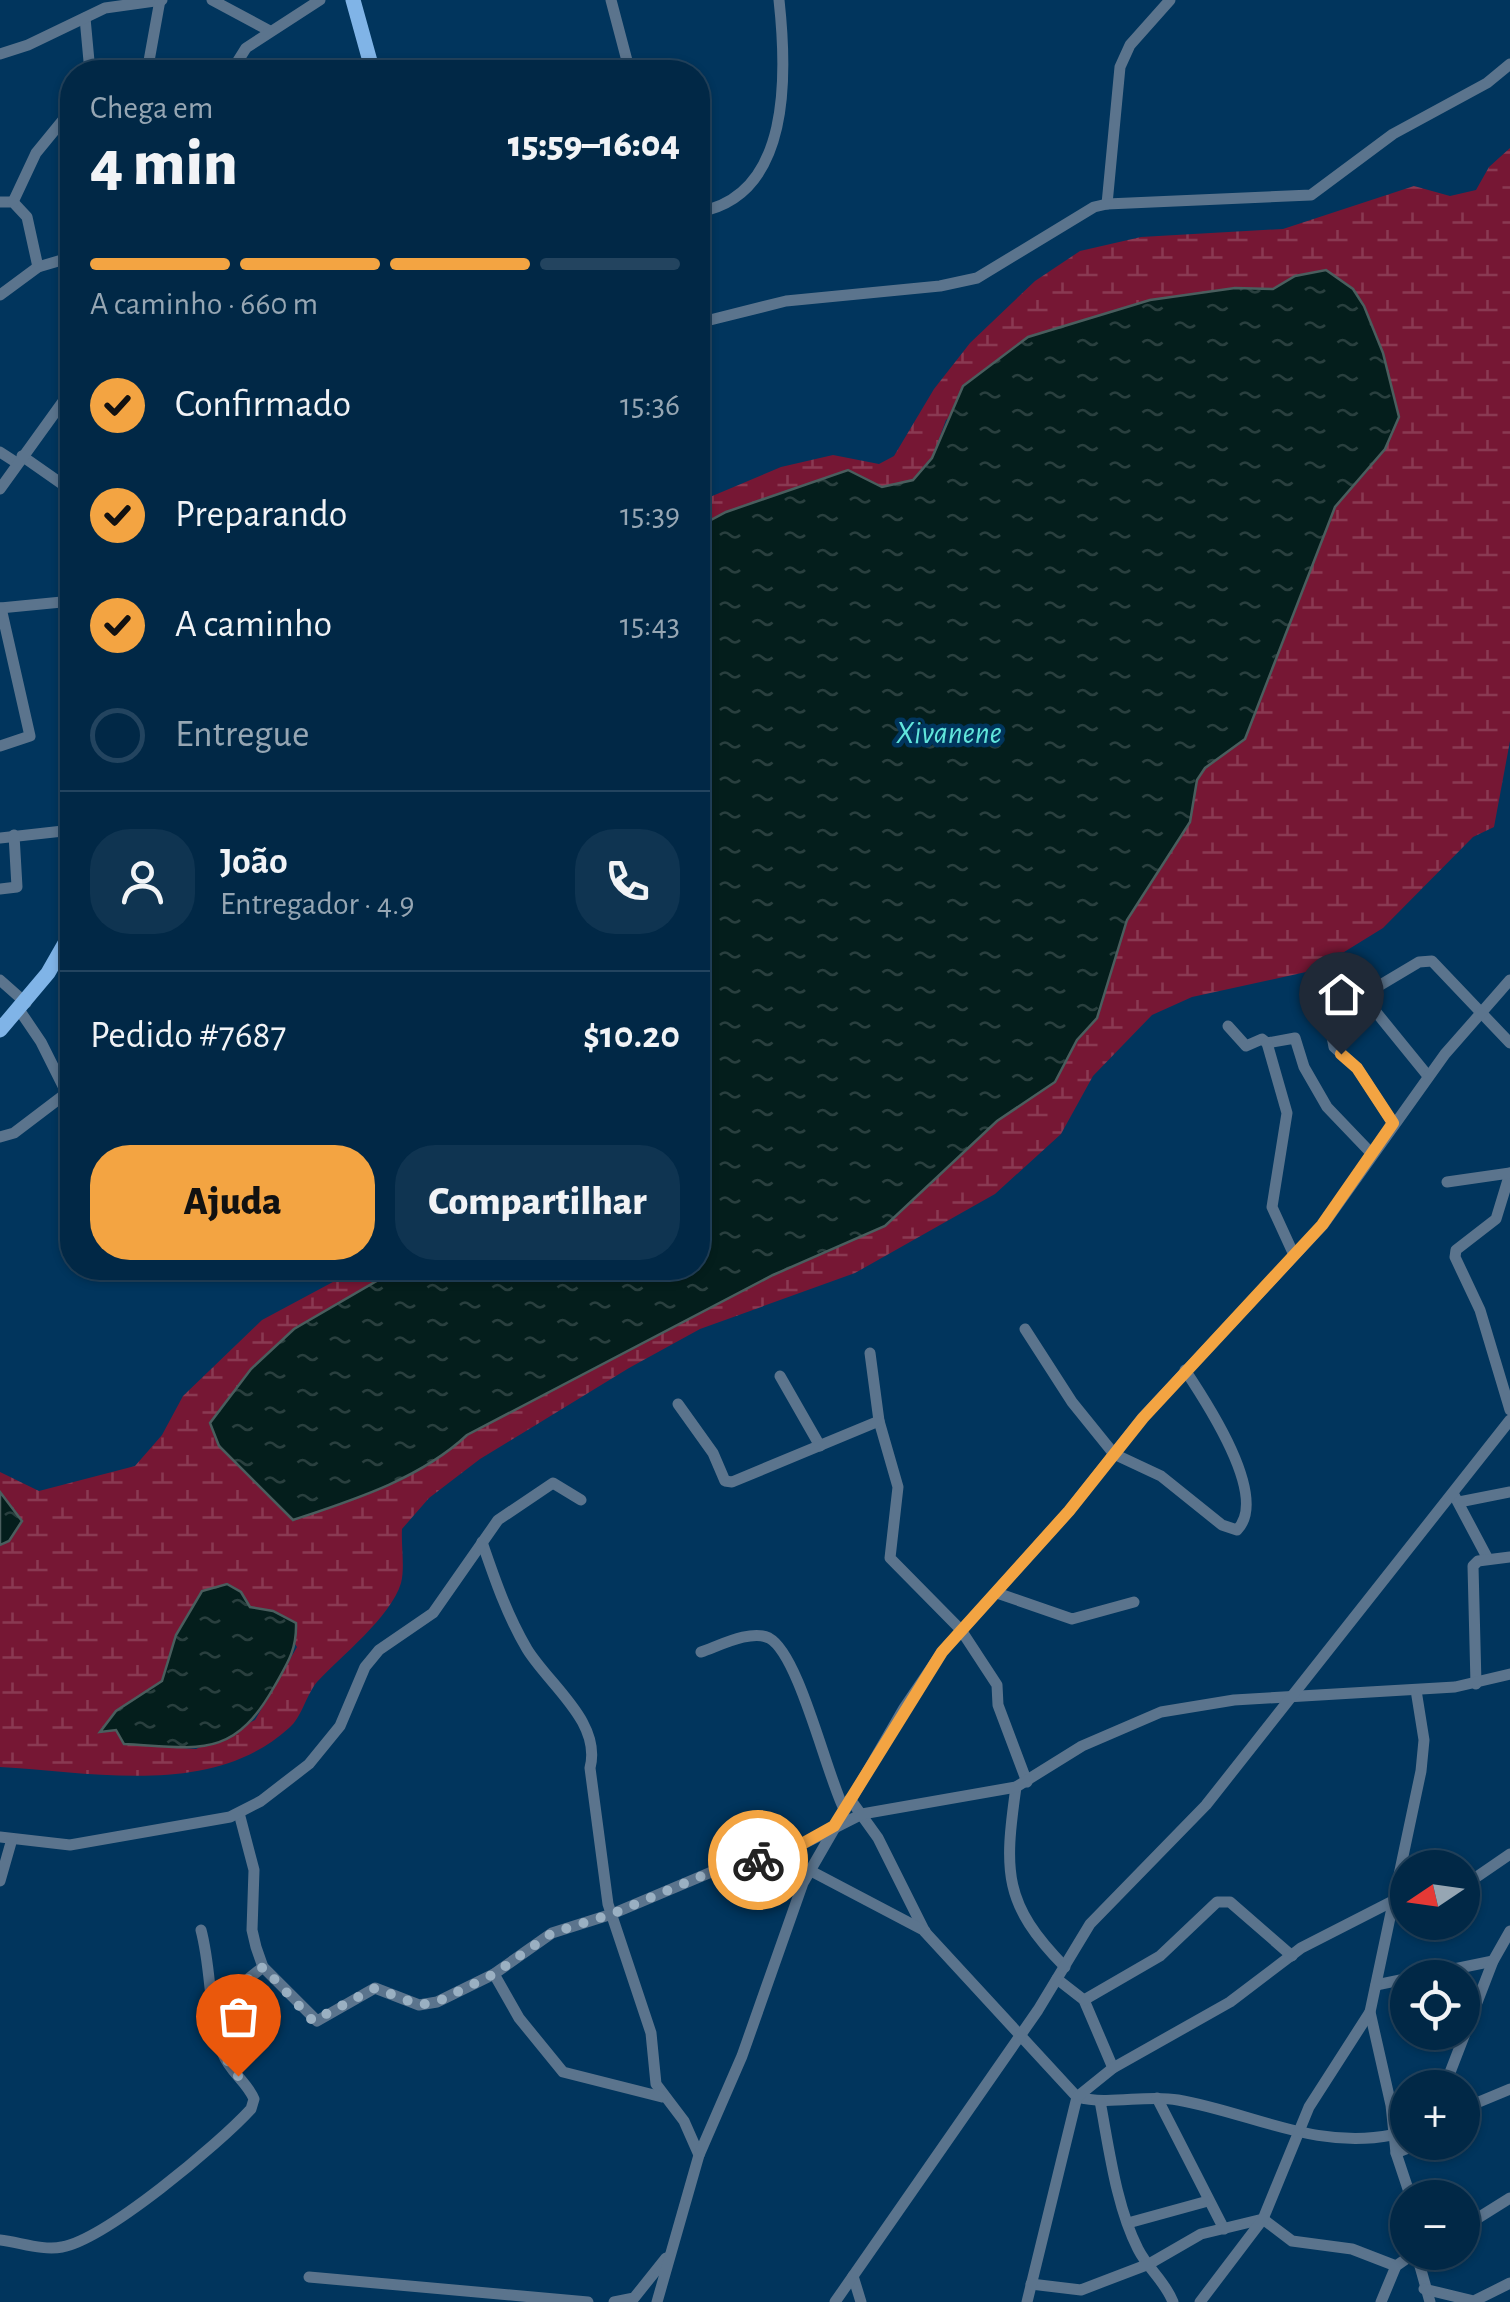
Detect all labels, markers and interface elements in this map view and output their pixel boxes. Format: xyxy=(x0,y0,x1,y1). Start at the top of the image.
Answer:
text: Chega em xyxy=(90,92,213,124)
text: 15:59–16:04 xyxy=(508,126,680,164)
text: 4 min xyxy=(90,132,238,197)
text: A caminho · 660 m xyxy=(90,288,318,320)
icon: check xyxy=(90,378,145,433)
text: Confirmado xyxy=(175,386,351,424)
text: 15:36 xyxy=(620,389,680,421)
icon: check xyxy=(90,488,145,543)
text: Preparando xyxy=(175,496,348,534)
text: 15:39 xyxy=(620,499,680,531)
icon: check xyxy=(90,598,145,653)
text: A caminho xyxy=(175,606,332,644)
text: 15:43 xyxy=(620,609,680,641)
text: Entregue xyxy=(175,716,309,754)
water label: Xivanene xyxy=(895,717,1002,749)
button: person xyxy=(90,829,195,934)
button: phone xyxy=(575,829,680,934)
text: João xyxy=(220,843,288,881)
text: Entregador · 4.9 xyxy=(220,888,414,920)
pin xyxy=(1299,952,1384,1055)
icon: home xyxy=(1314,967,1369,1022)
text: Pedido #7687 xyxy=(90,1017,286,1055)
text: $10.20 xyxy=(583,1017,680,1055)
button: Ajuda xyxy=(90,1145,375,1260)
button: Compartilhar xyxy=(395,1145,680,1260)
courier xyxy=(708,1810,808,1910)
icon: bike xyxy=(731,1833,786,1888)
north arrow xyxy=(1390,1850,1480,1940)
map controls xyxy=(1390,1850,1480,2270)
button: locate xyxy=(1390,1960,1480,2050)
pin xyxy=(196,1974,281,2077)
icon: bag xyxy=(211,1989,266,2044)
button: + xyxy=(1390,2070,1480,2160)
button: − xyxy=(1390,2180,1480,2270)

